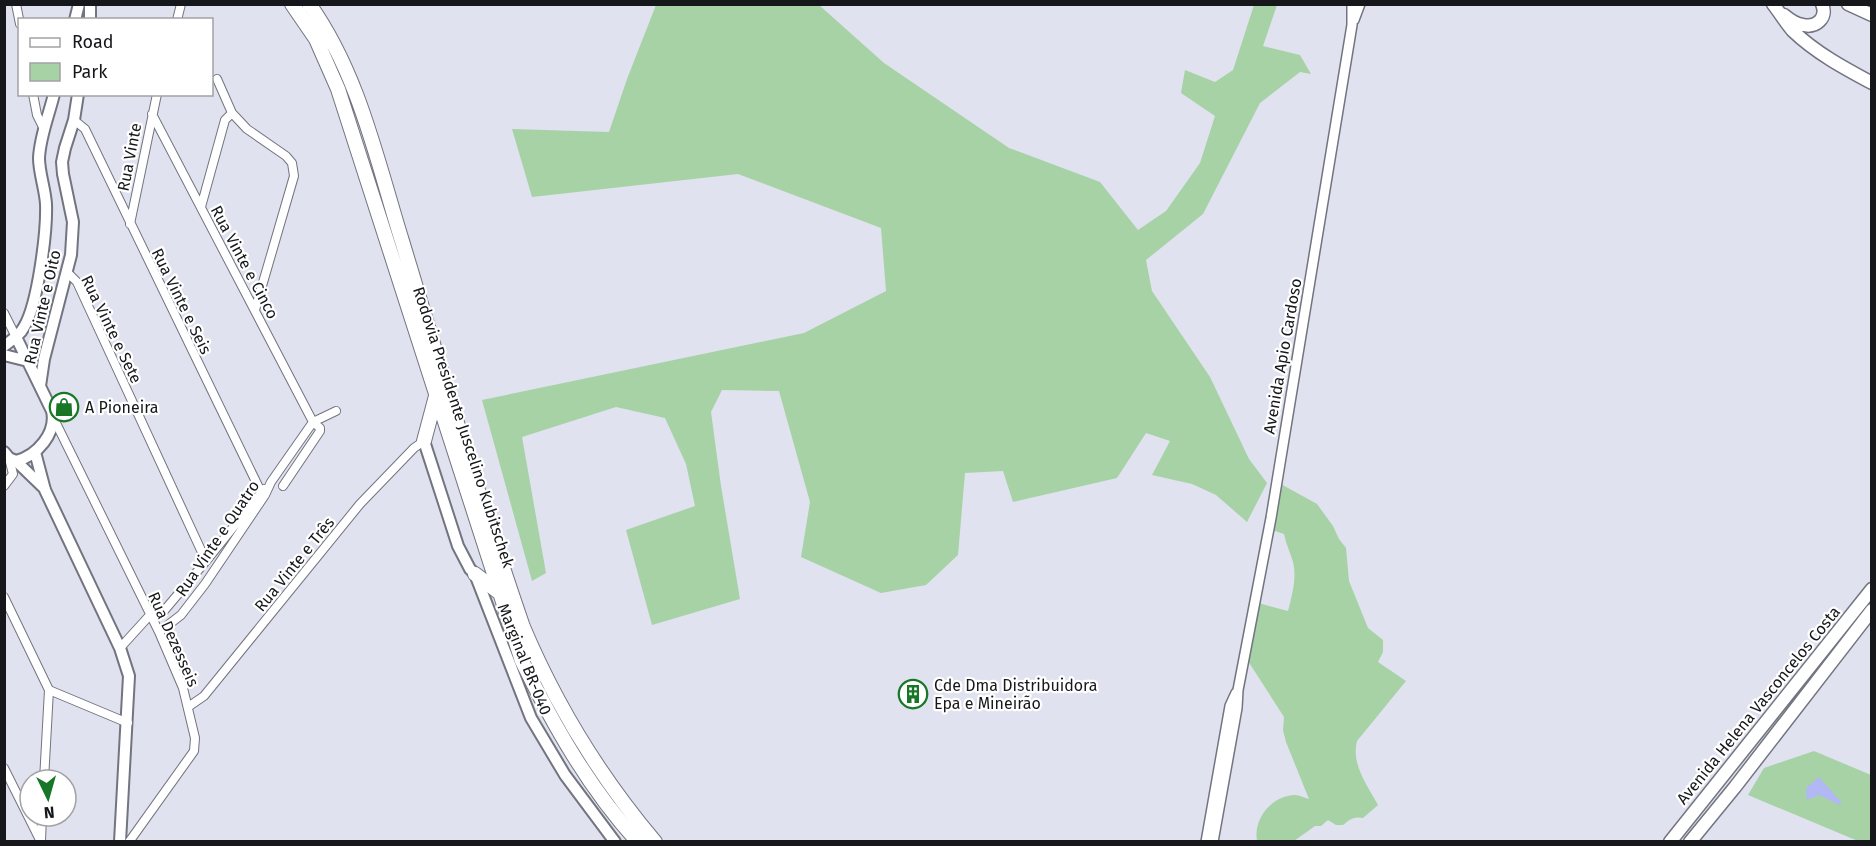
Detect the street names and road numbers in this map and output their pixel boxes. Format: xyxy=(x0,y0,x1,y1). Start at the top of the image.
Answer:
street label: Rua Vinte xyxy=(114,121,145,193)
street label: Rua Vinte e Cinco xyxy=(207,202,282,322)
street label: Rua Vinte e Seis xyxy=(148,245,215,357)
street label: Rua Vinte e Oito xyxy=(20,248,65,366)
street label: Rua Vinte e Sete xyxy=(77,272,146,386)
street label: Avenida Apio Cardoso xyxy=(1259,277,1306,435)
street label: Rodovia Presidente Juscelino Kubitschek xyxy=(409,284,518,571)
street label: Rua Vinte e Quatro xyxy=(171,477,263,600)
street label: Rua Vinte e Três xyxy=(251,513,338,615)
street label: Rua Dezesseis xyxy=(144,589,203,690)
street label: Marginal BR-040 xyxy=(494,601,556,718)
street label: Avenida Helena Vasconcelos Costa xyxy=(1673,603,1844,808)

